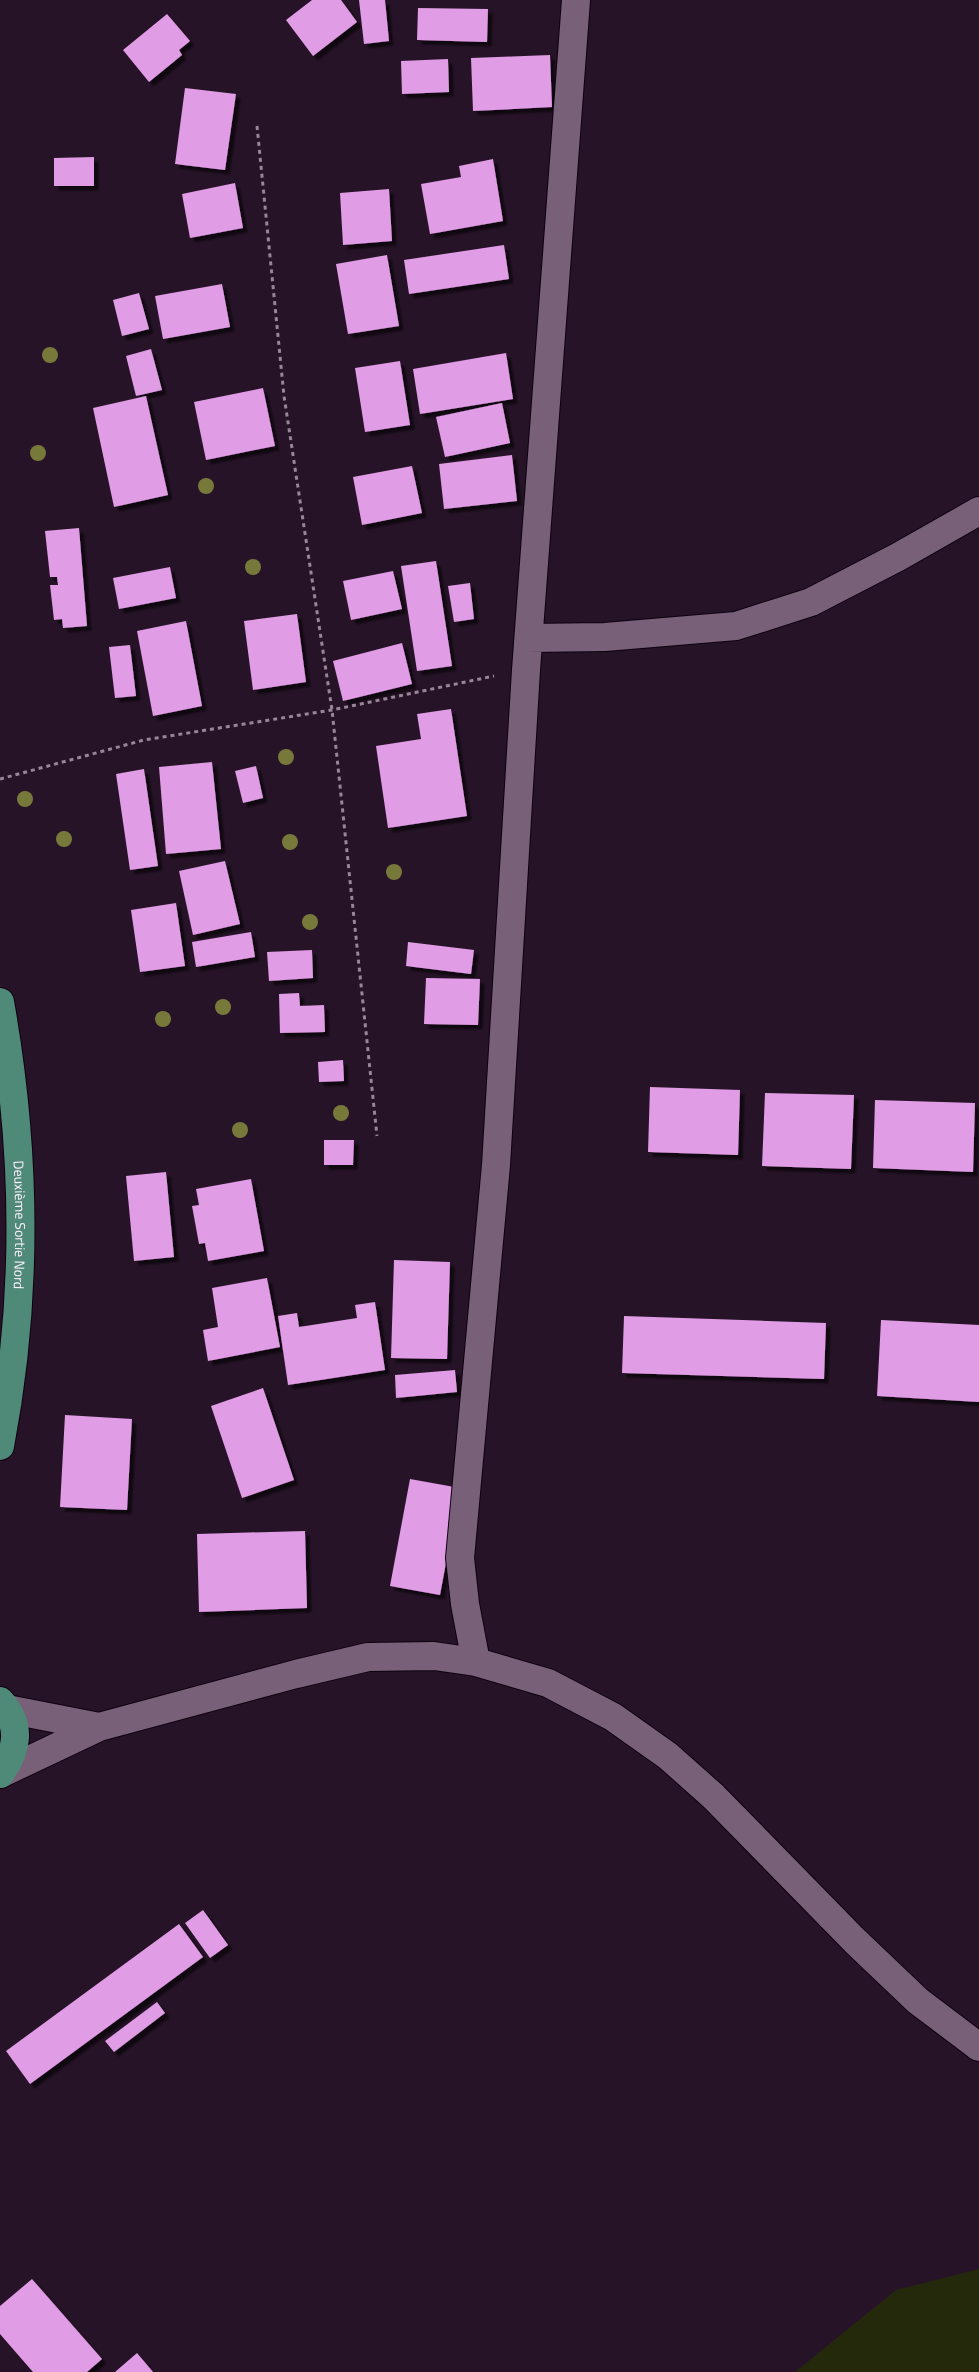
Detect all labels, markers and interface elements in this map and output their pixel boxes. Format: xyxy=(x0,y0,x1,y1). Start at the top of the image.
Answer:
street label: Deuxième Sortie Nord xyxy=(8,1160,31,1290)

